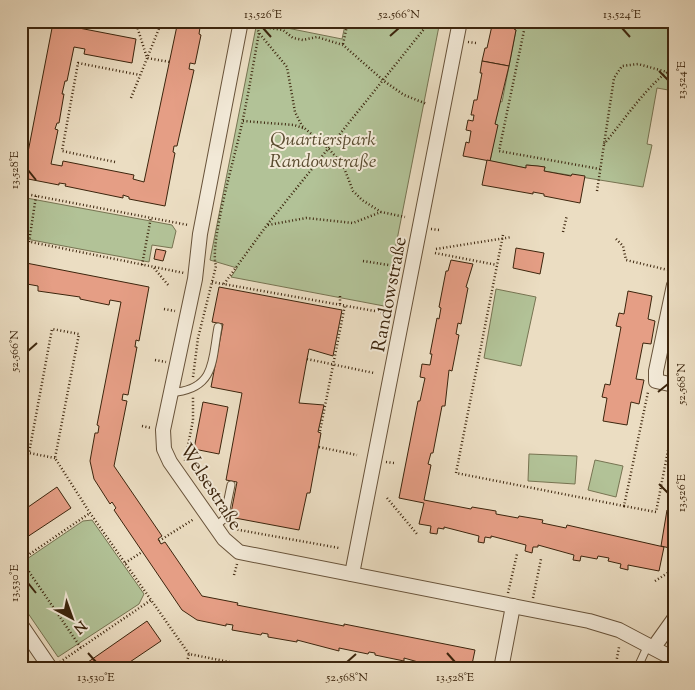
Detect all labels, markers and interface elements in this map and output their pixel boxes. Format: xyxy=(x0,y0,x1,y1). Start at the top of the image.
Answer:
text: 13.526°E xyxy=(244,6,283,24)
text: 52.566°N xyxy=(377,6,420,24)
text: 13.524°E xyxy=(603,6,642,24)
text: 13.524°E xyxy=(673,60,691,99)
park label: Quartierspark Randowstraße xyxy=(270,127,377,176)
text: 13.528°E xyxy=(6,150,24,189)
street label: Randowstraße xyxy=(366,234,415,354)
text: 52.566°N xyxy=(6,330,24,373)
text: 52.568°N xyxy=(673,363,691,406)
street label: Welsestraße xyxy=(172,439,248,536)
text: 13.526°E xyxy=(673,473,691,512)
text: 13.530°E xyxy=(6,564,24,602)
north arrow xyxy=(48,592,98,642)
text: N xyxy=(68,615,90,638)
text: 13.530°E xyxy=(77,669,115,687)
text: 52.568°N xyxy=(325,669,368,687)
text: 13.528°E xyxy=(436,669,475,687)

